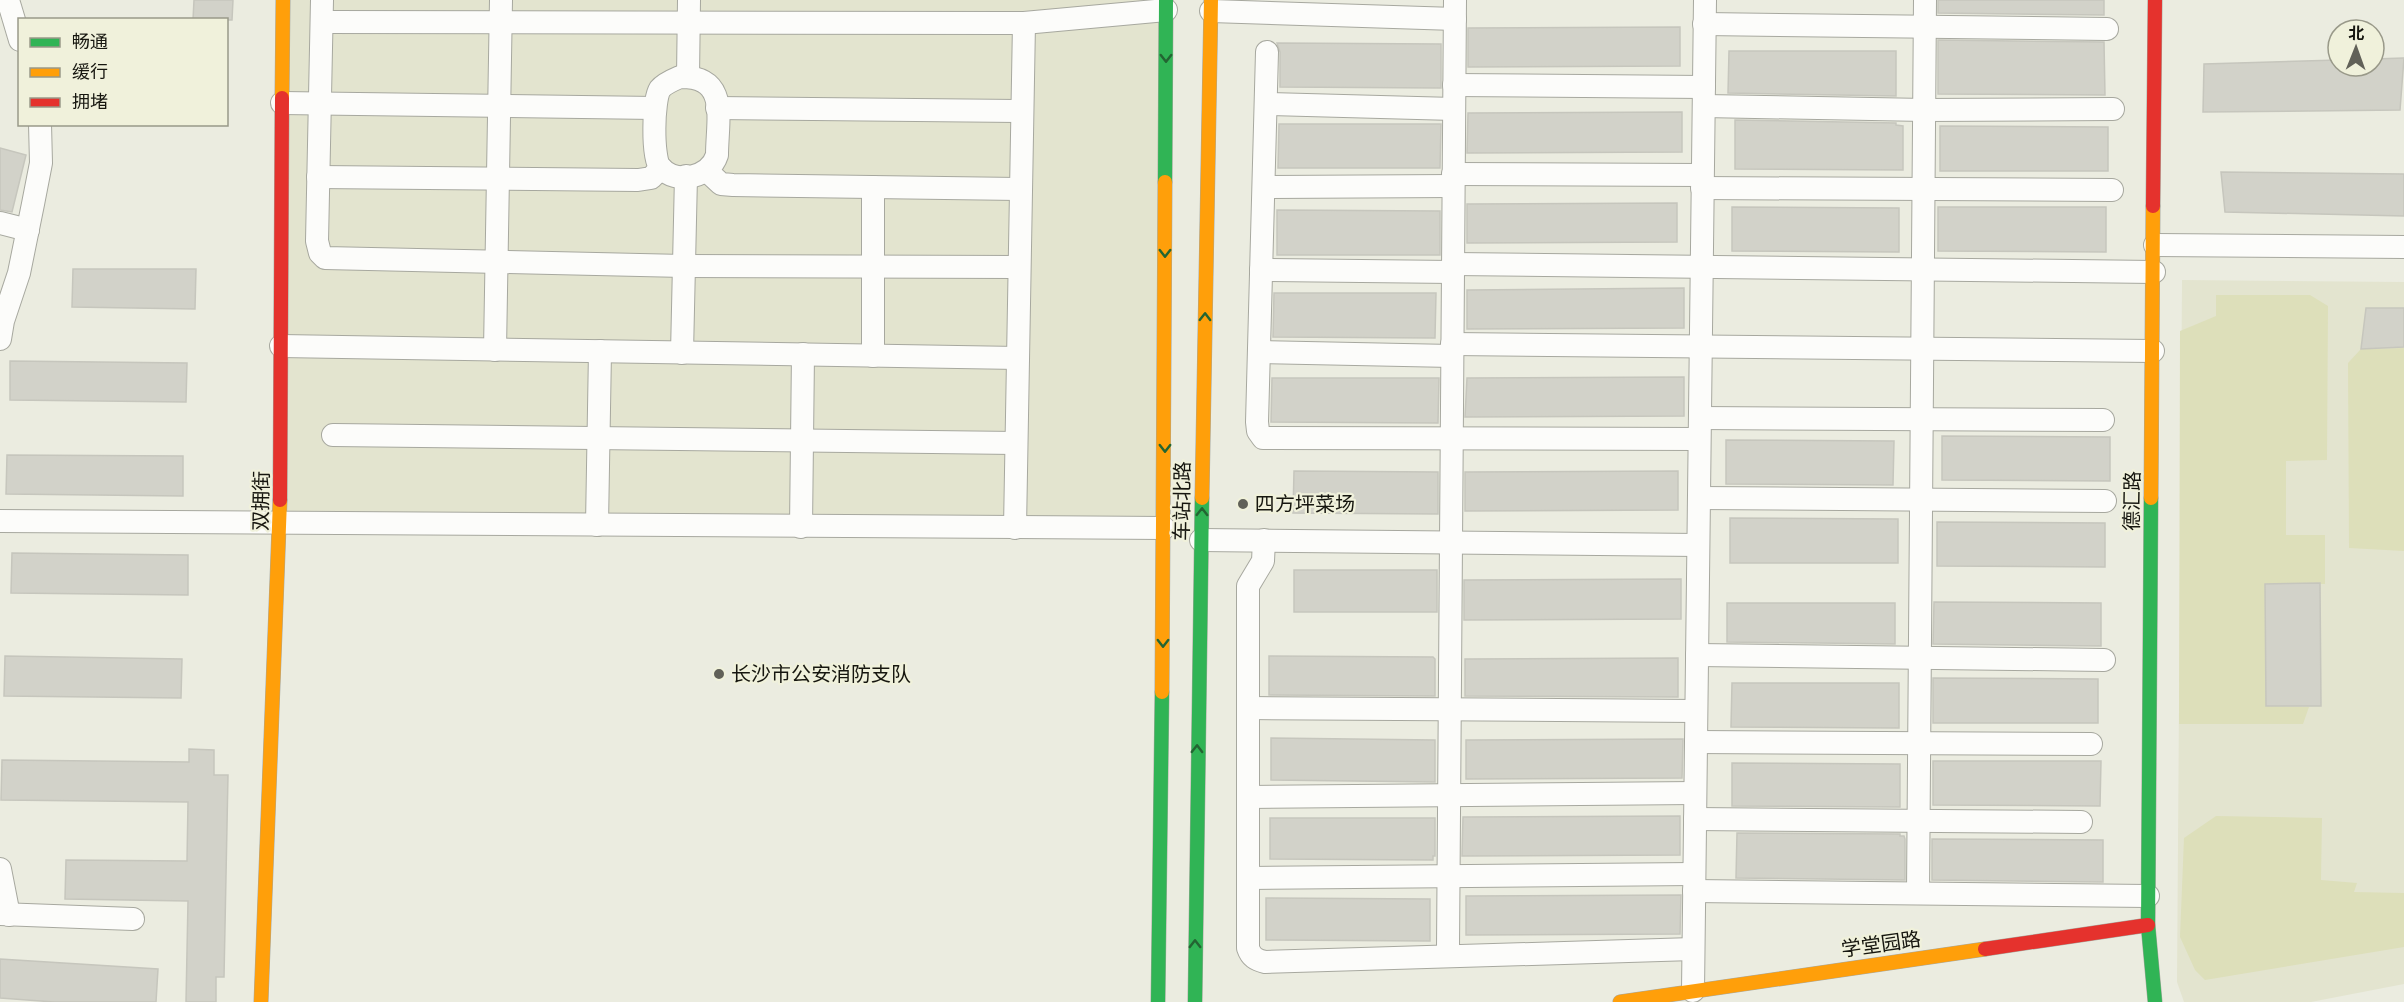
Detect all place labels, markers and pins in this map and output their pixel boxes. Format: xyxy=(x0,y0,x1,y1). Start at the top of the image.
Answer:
place label: 四方坪菜场 xyxy=(1255,492,1355,516)
marker: 四方坪菜场 xyxy=(1236,497,1250,511)
place label: 长沙市公安消防支队 xyxy=(731,662,911,686)
marker: 长沙市公安消防支队 xyxy=(712,667,726,681)

